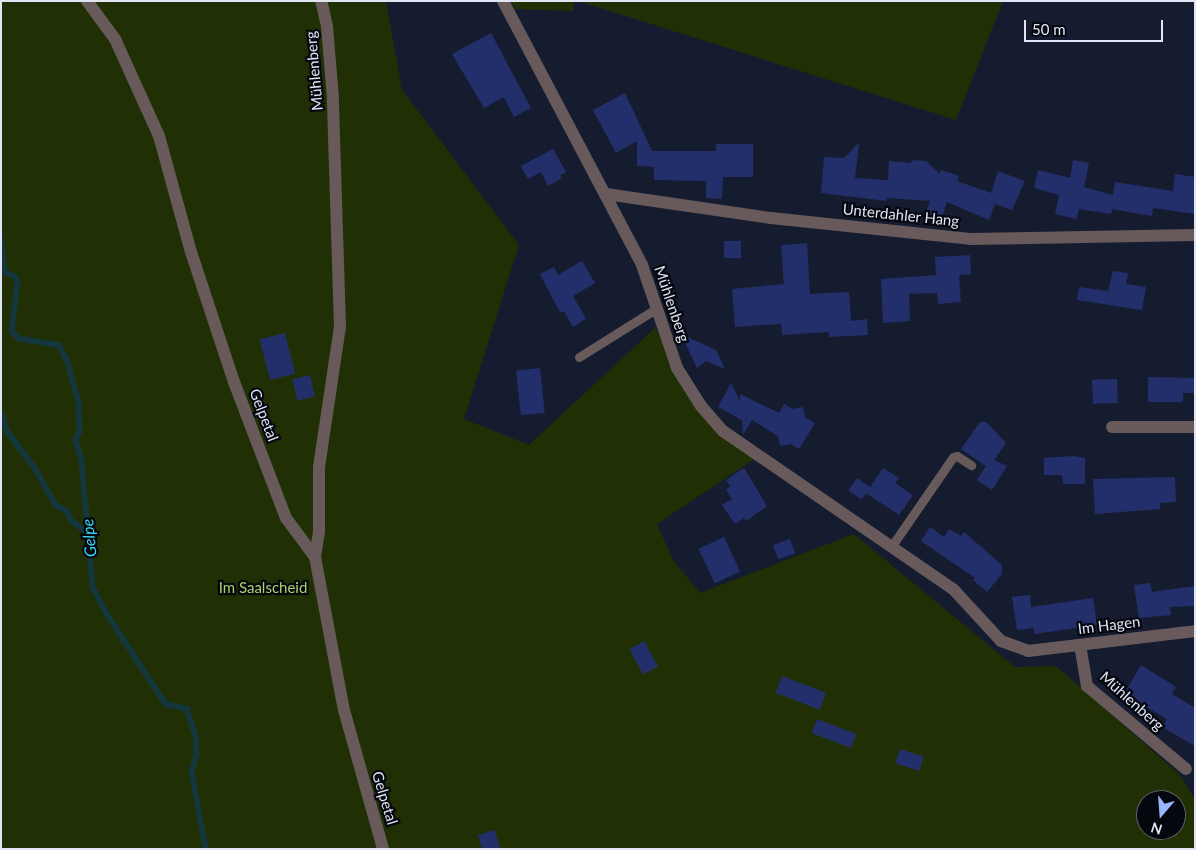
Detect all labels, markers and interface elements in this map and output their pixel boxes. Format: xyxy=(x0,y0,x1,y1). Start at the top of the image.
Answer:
scale bar xyxy=(1026,10,1165,42)
text: 50 m xyxy=(1032,20,1066,38)
street label: Mühlenberg xyxy=(302,30,326,112)
street label: Unterdahler Hang xyxy=(842,200,960,230)
street label: Mühlenberg xyxy=(651,263,693,345)
street label: Gelpetal xyxy=(246,386,282,444)
water label: Gelpe xyxy=(78,518,100,558)
park label: Im Saalscheid xyxy=(219,579,307,597)
street label: Im Hagen xyxy=(1077,612,1141,638)
street label: Mühlenberg xyxy=(1096,668,1168,734)
street label: Gelpetal xyxy=(368,769,402,827)
north arrow xyxy=(1136,790,1186,840)
text: N xyxy=(1149,819,1164,839)

